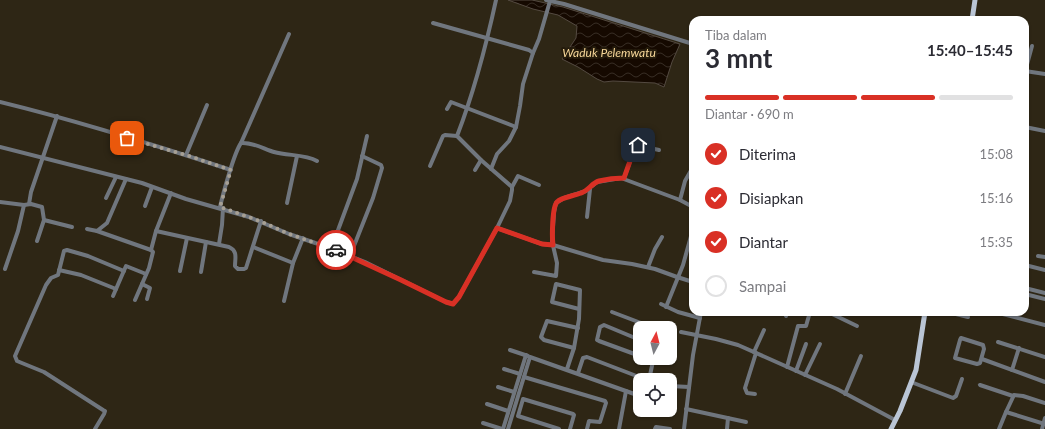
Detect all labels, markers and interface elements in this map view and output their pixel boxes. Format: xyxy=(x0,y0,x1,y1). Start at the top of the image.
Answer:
text: Tiba dalam xyxy=(705,27,767,43)
text: 15:40–15:45 xyxy=(927,41,1013,59)
text: 3 mnt xyxy=(705,42,772,74)
water label: Waduk Pelemwatu xyxy=(562,45,656,60)
text: Diantar · 690 m xyxy=(705,106,794,122)
pin xyxy=(110,121,144,155)
icon: bag xyxy=(116,127,138,149)
pin xyxy=(621,128,655,162)
icon: home xyxy=(627,134,649,156)
icon: check xyxy=(705,143,727,165)
text: Diterima xyxy=(739,145,796,163)
text: 15:08 xyxy=(980,146,1013,162)
icon: check xyxy=(705,187,727,209)
text: Disiapkan xyxy=(739,189,803,207)
text: 15:16 xyxy=(980,190,1013,206)
courier xyxy=(316,230,356,270)
icon: check xyxy=(705,231,727,253)
text: Diantar xyxy=(739,233,788,251)
text: 15:35 xyxy=(980,234,1013,250)
icon: car xyxy=(325,239,347,261)
text: Sampai xyxy=(739,277,786,295)
north arrow xyxy=(633,321,677,365)
map controls xyxy=(633,321,677,417)
button: locate xyxy=(633,373,677,417)

